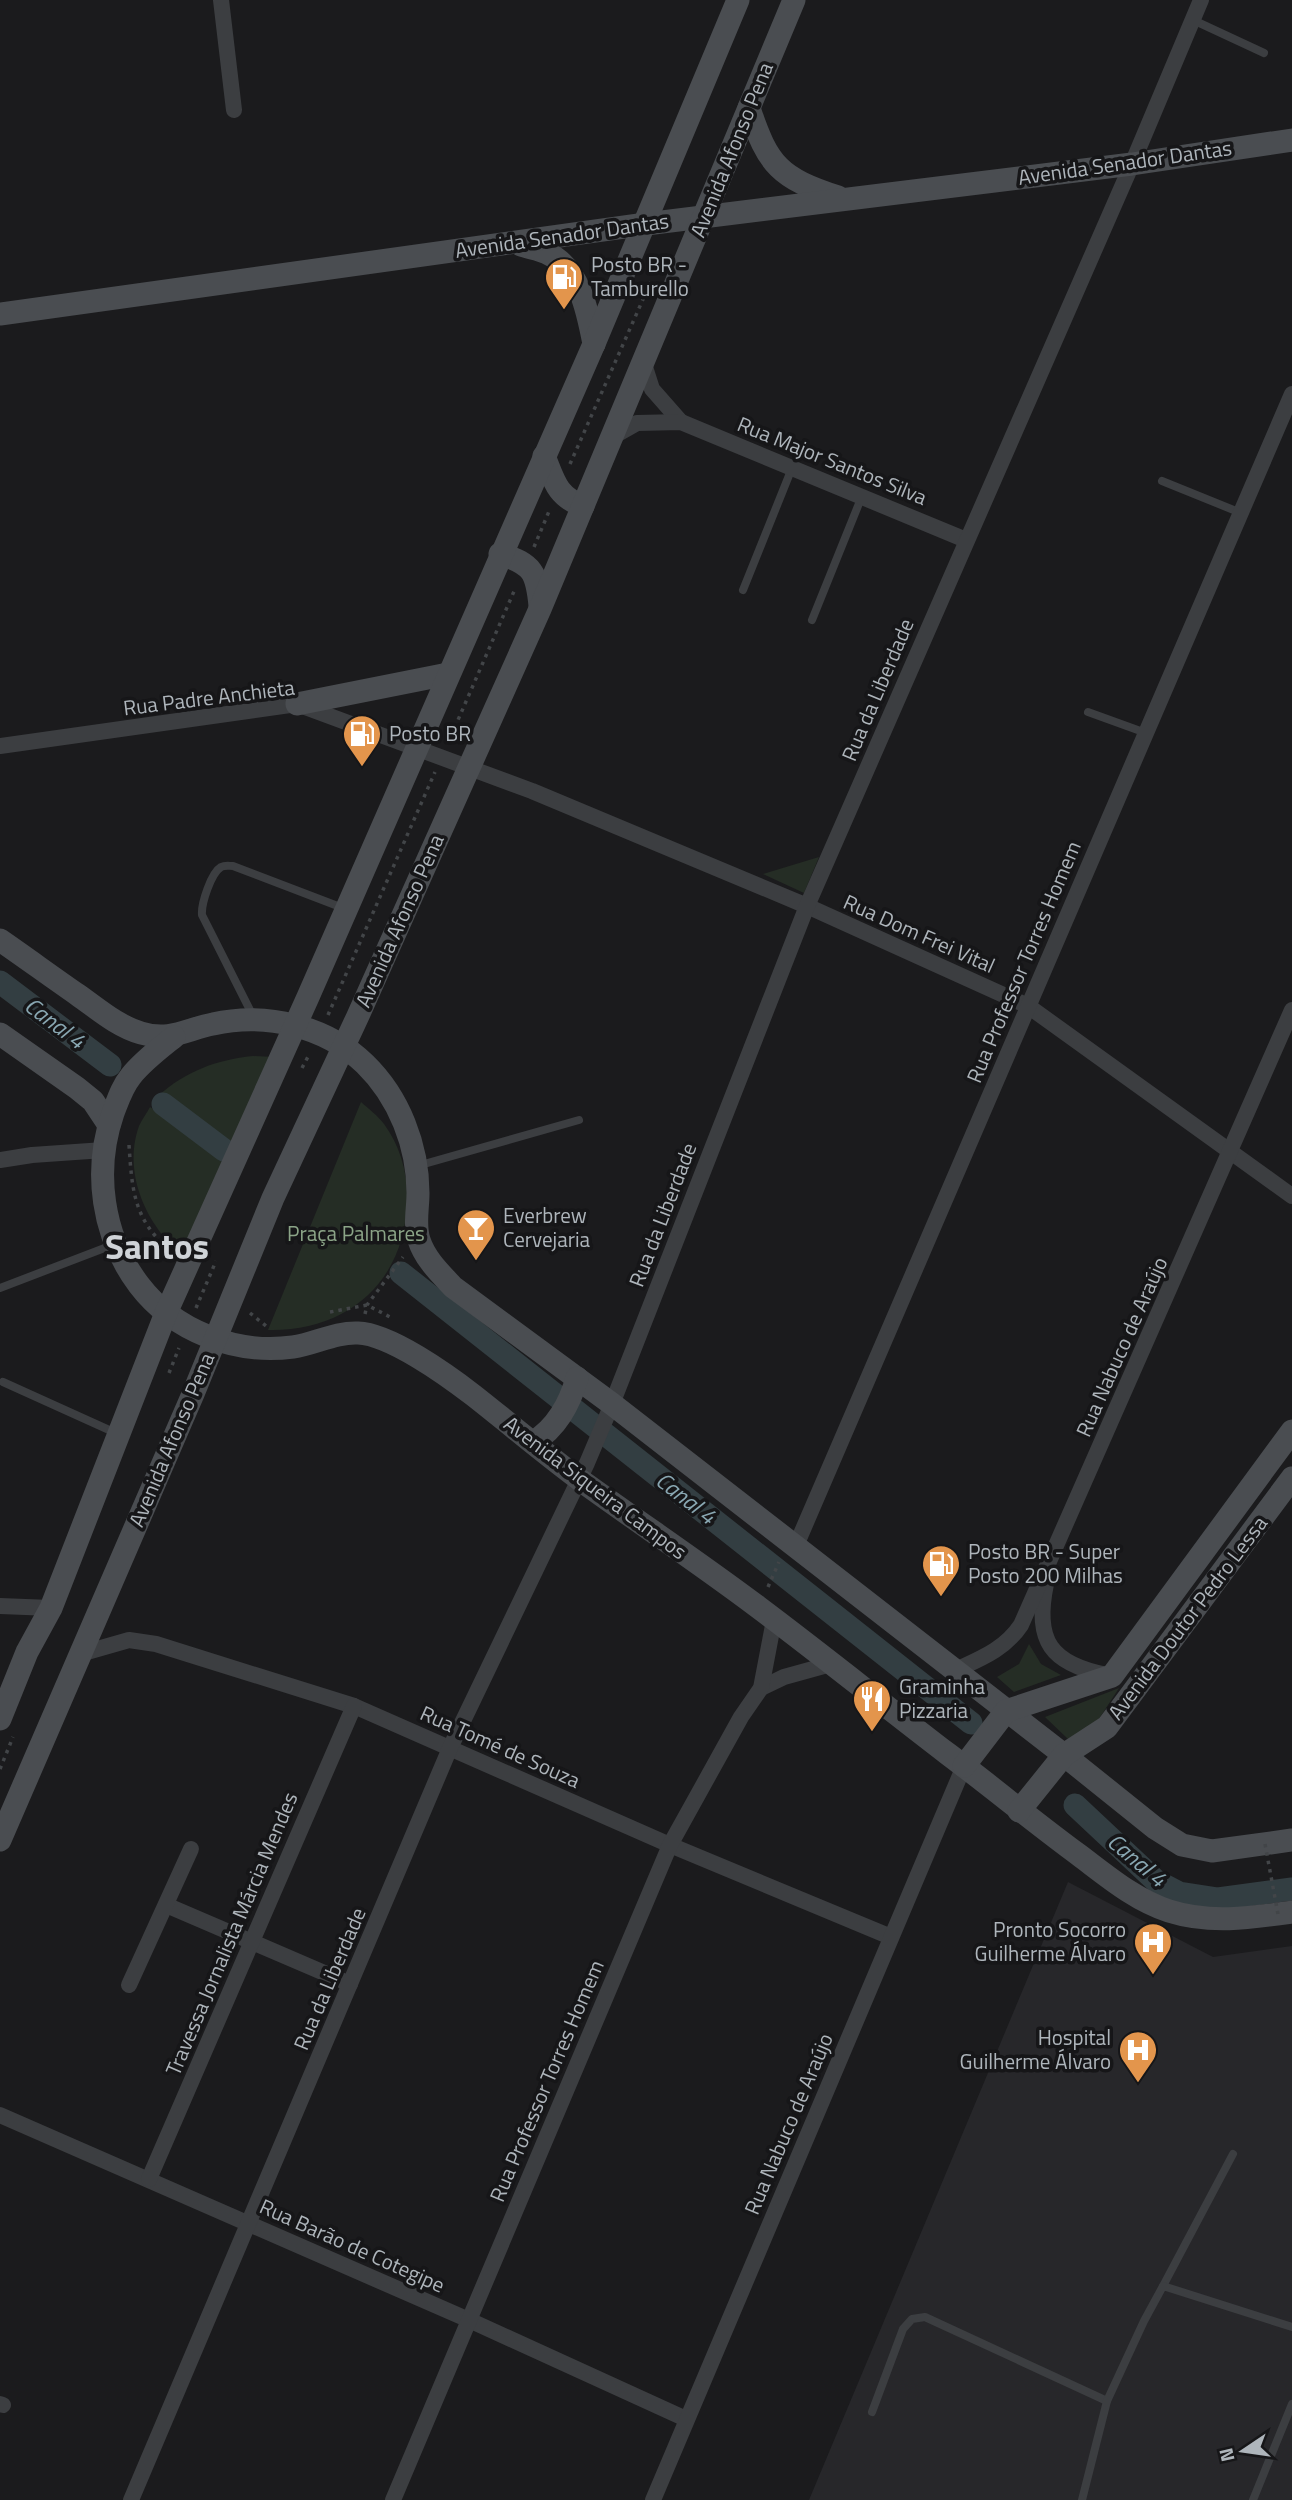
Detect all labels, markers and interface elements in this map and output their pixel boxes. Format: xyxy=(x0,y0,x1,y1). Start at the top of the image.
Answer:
street label: Avenida Afonso Pena xyxy=(681,57,781,242)
street label: Avenida Senador Dantas xyxy=(1016,131,1234,193)
street label: Avenida Senador Dantas xyxy=(453,204,671,266)
place label: Posto BR - Tamburello xyxy=(591,248,689,304)
fuel station icon: Posto BR - Tamburello xyxy=(543,256,585,311)
street label: Rua Major Santos Silva xyxy=(733,407,933,513)
street label: Rua da Liberdade xyxy=(833,613,922,766)
street label: Rua Padre Anchieta xyxy=(121,671,297,723)
fuel station icon: Posto BR xyxy=(341,713,383,768)
place label: Posto BR xyxy=(389,717,471,749)
street label: Avenida Afonso Pena xyxy=(347,828,452,1012)
street label: Rua Professor Torres Homem xyxy=(958,836,1089,1088)
street label: Rua Dom Frei Vital xyxy=(838,885,1000,981)
water label: Canal 4 xyxy=(17,988,93,1057)
street label: Rua da Liberdade xyxy=(620,1138,704,1291)
place label: Everbrew Cervejaria xyxy=(503,1199,591,1255)
bar icon: Everbrew Cervejaria xyxy=(455,1207,497,1262)
park label: Praça Palmares xyxy=(287,1217,425,1249)
district label: Santos xyxy=(105,1219,209,1273)
street label: Rua Nabuco de Araújo xyxy=(1067,1251,1175,1442)
street label: Avenida Afonso Pena xyxy=(120,1347,222,1532)
street label: Avenida Siqueira Campos xyxy=(497,1408,694,1567)
water label: Canal 4 xyxy=(648,1463,724,1533)
street label: Avenida Doutor Pedro Lessa xyxy=(1100,1508,1275,1726)
place label: Posto BR - Super Posto 200 Milhas xyxy=(968,1535,1123,1591)
fuel station icon: Posto BR - Super Posto 200 Milhas xyxy=(920,1543,962,1598)
place label: Graminha Pizzaria xyxy=(899,1670,985,1726)
restaurant icon: Graminha Pizzaria xyxy=(851,1678,893,1733)
street label: Rua Tomé de Souza xyxy=(415,1696,586,1796)
street label: Travessa Jornalista Márcia Mendes xyxy=(157,1787,305,2080)
water label: Canal 4 xyxy=(1100,1824,1175,1895)
street label: Rua da Liberdade xyxy=(285,1902,374,2055)
place label: Pronto Socorro Guilherme Álvaro xyxy=(975,1913,1126,1969)
hospital icon: Pronto Socorro Guilherme Álvaro xyxy=(1132,1921,1174,1976)
street label: Rua Professor Torres Homem xyxy=(481,1955,612,2207)
place label: Hospital Guilherme Álvaro xyxy=(960,2021,1111,2077)
street label: Rua Nabuco de Araújo xyxy=(735,2028,841,2219)
hospital icon: Hospital Guilherme Álvaro xyxy=(1117,2029,1159,2084)
street label: Rua Barão de Cotegipe xyxy=(255,2190,450,2300)
north arrow xyxy=(1208,2416,1278,2486)
text: N xyxy=(1210,2445,1242,2465)

